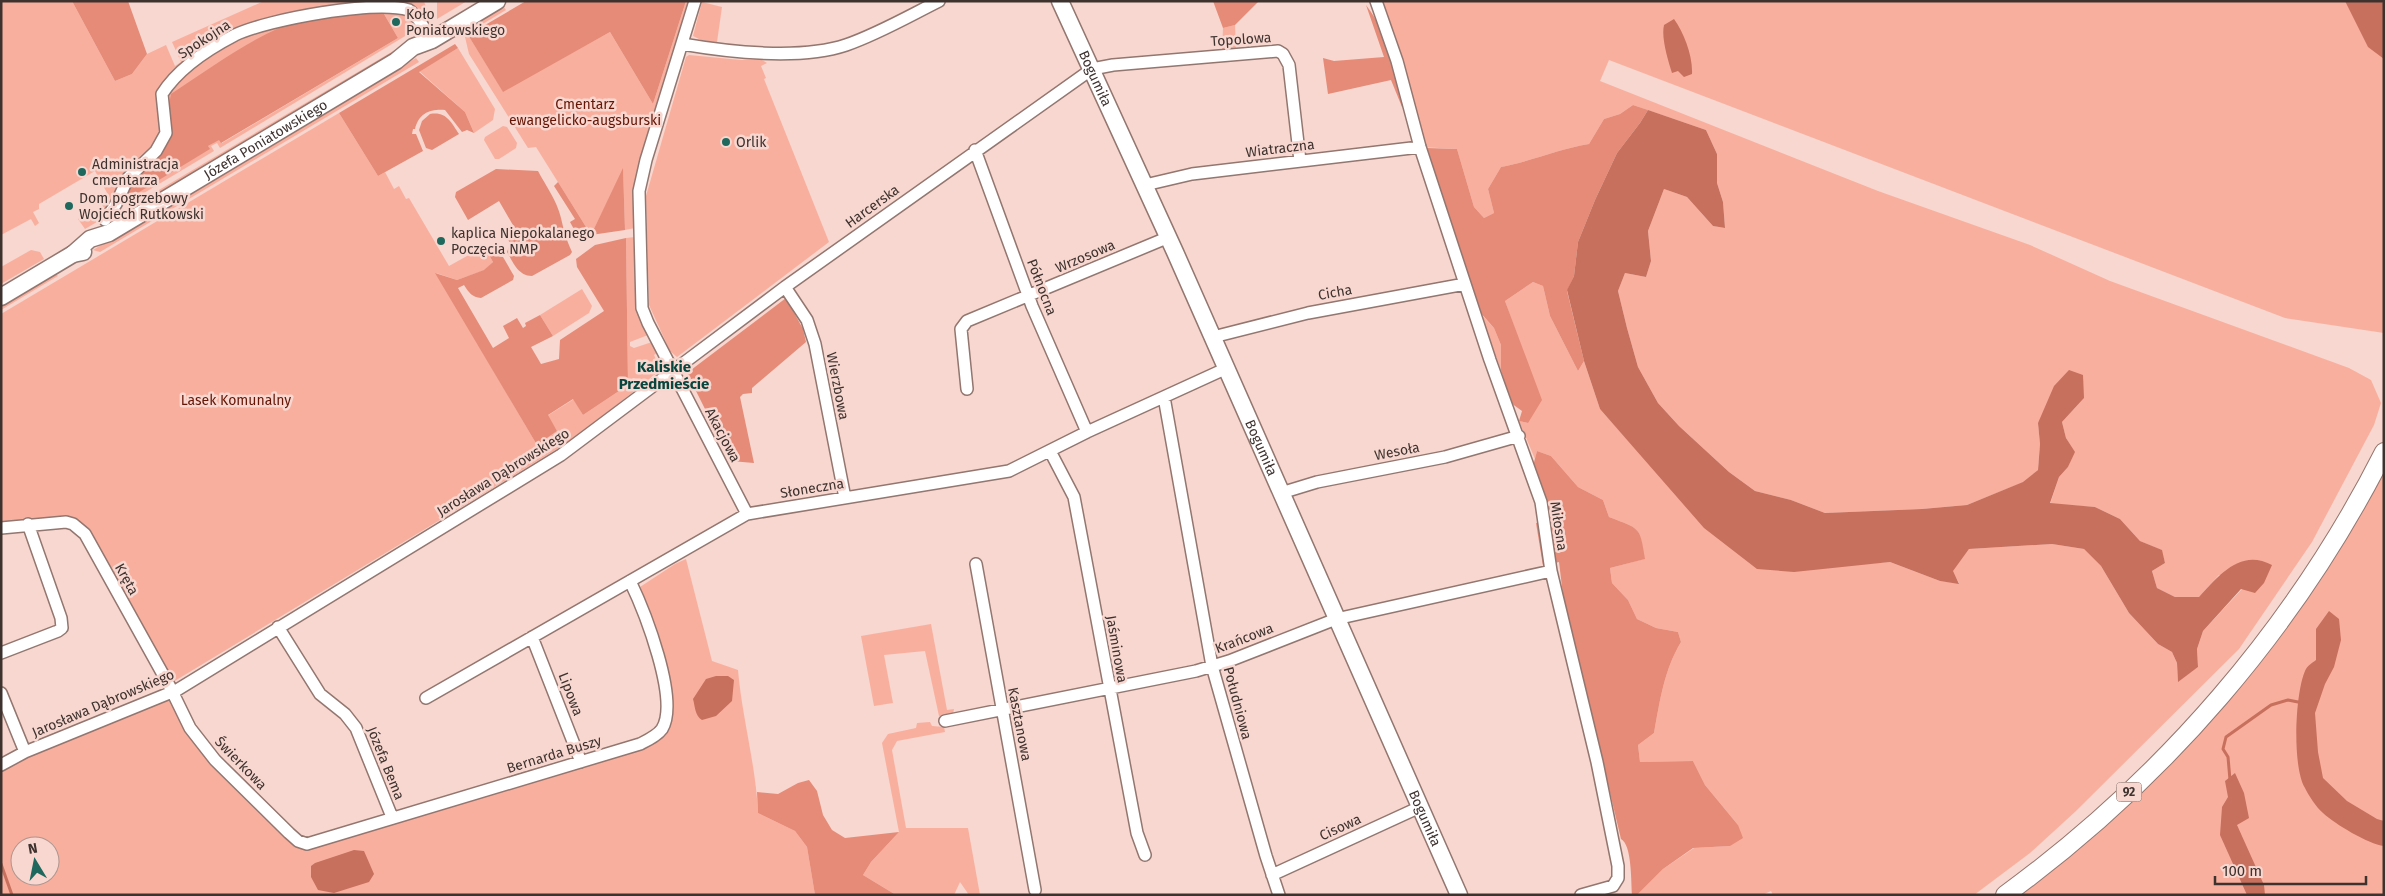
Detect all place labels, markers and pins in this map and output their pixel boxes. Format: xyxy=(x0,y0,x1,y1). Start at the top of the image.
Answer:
place label: Koło Poniatowskiego xyxy=(406,6,505,39)
marker: Koło Poniatowskiego xyxy=(390,16,402,28)
place label: Orlik xyxy=(736,134,767,151)
marker: Orlik xyxy=(720,136,732,148)
place label: Administracja cmentarza xyxy=(92,156,179,189)
marker: Administracja cmentarza xyxy=(76,166,88,178)
place label: Dom pogrzebowy Wojciech Rutkowski xyxy=(79,190,204,223)
marker: Dom pogrzebowy Wojciech Rutkowski xyxy=(63,200,75,212)
place label: kaplica Niepokalanego Poczęcia NMP xyxy=(451,225,595,258)
marker: kaplica Niepokalanego Poczęcia NMP xyxy=(435,235,447,247)

